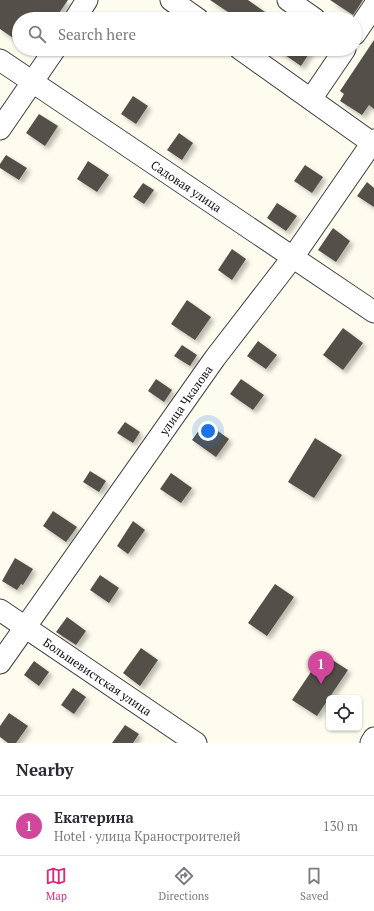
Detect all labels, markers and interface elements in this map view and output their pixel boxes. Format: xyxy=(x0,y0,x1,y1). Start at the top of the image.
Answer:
search box xyxy=(12,12,362,56)
icon: search xyxy=(26,23,48,45)
text: Search here xyxy=(58,24,136,44)
street label: Садовая улица xyxy=(148,157,225,215)
street label: улица Чкалова xyxy=(155,362,215,438)
your location xyxy=(198,421,218,441)
street label: Большевистская улица xyxy=(41,634,155,718)
pin: 1 xyxy=(308,651,334,684)
map controls xyxy=(326,695,362,731)
button: locate xyxy=(326,695,362,731)
text: Nearby xyxy=(16,758,74,781)
text: Екатерина xyxy=(54,807,134,827)
text: 1 xyxy=(25,817,33,835)
text: 130 m xyxy=(323,817,358,835)
text: Hotel · улица Краностроителей xyxy=(54,827,241,845)
tab: Map xyxy=(45,865,67,903)
tab: Directions xyxy=(158,865,209,903)
tab: Saved xyxy=(300,865,329,903)

